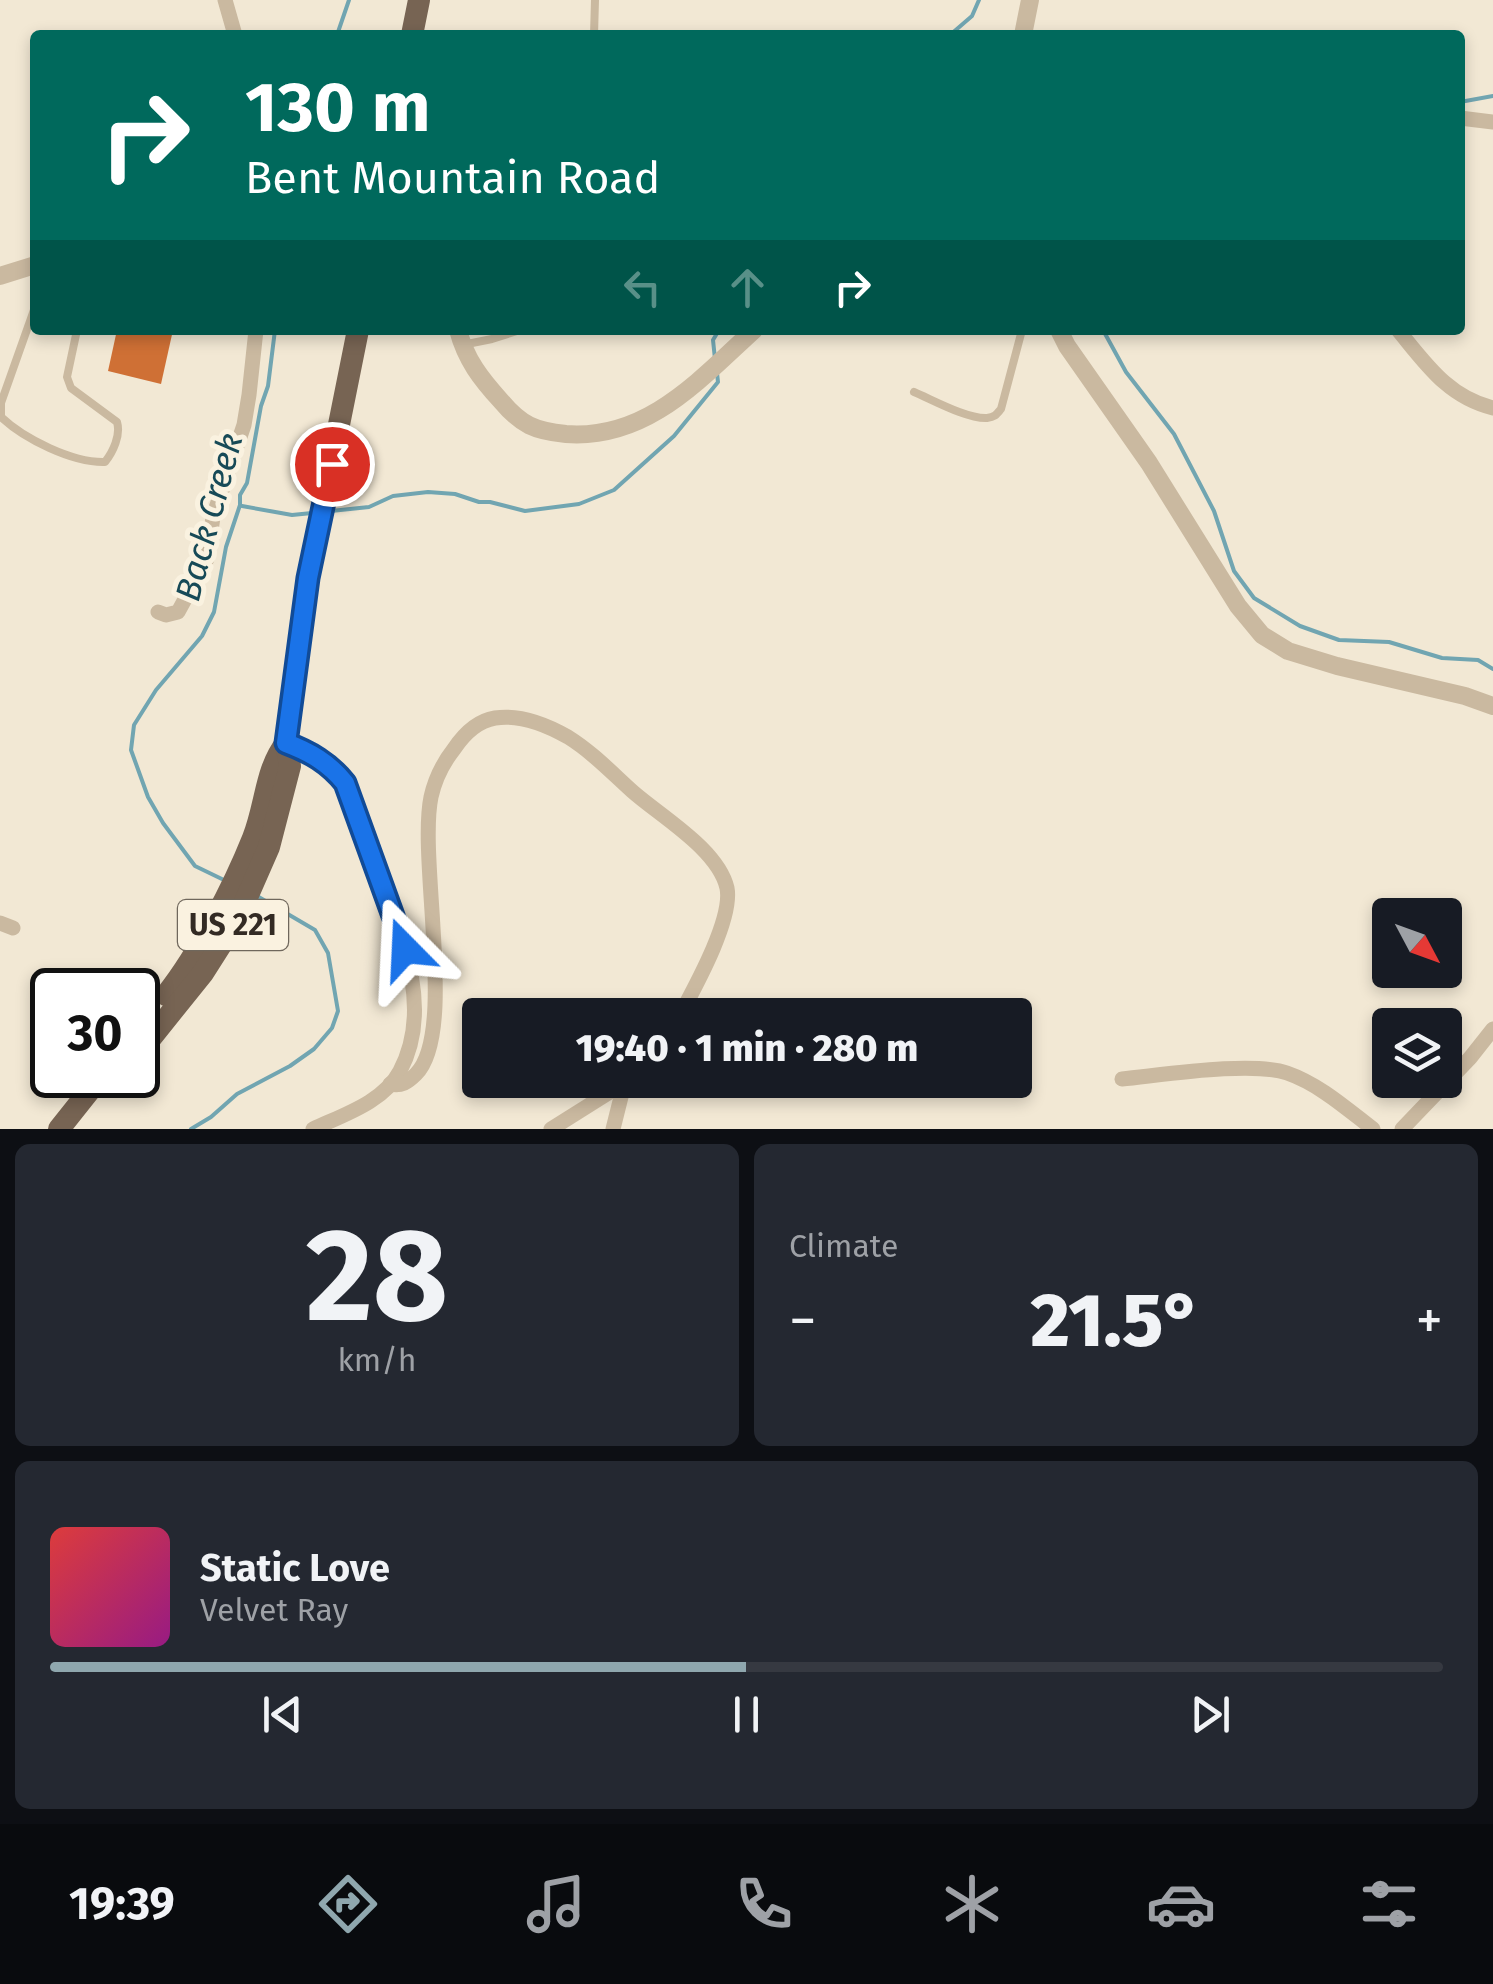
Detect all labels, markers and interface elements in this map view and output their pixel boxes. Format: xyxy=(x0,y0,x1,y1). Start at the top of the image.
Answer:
text: 130 m xyxy=(245,66,431,150)
icon: right xyxy=(80,70,210,200)
text: Bent Mountain Road xyxy=(245,151,660,205)
icon: left xyxy=(615,260,670,315)
icon: ahead xyxy=(720,260,775,315)
icon: right xyxy=(825,260,880,315)
pin xyxy=(290,422,375,507)
water label: Back Creek xyxy=(166,429,252,605)
icon: arrive xyxy=(305,437,360,492)
position arrow xyxy=(353,897,457,1001)
north arrow xyxy=(1372,898,1462,988)
map controls xyxy=(1372,898,1462,1098)
road number: US 221 xyxy=(178,900,288,950)
speed limit sign: 30 xyxy=(30,968,160,1098)
button: layers xyxy=(1372,1008,1462,1098)
text: 19:40 · 1 min · 280 m xyxy=(576,1025,918,1071)
text: 28 xyxy=(306,1198,448,1354)
text: Climate xyxy=(789,1227,898,1265)
text: 21.5° xyxy=(1030,1276,1202,1366)
text: − xyxy=(789,1288,817,1354)
text: + xyxy=(1416,1288,1443,1354)
text: km/h xyxy=(337,1341,417,1379)
text: Static Love xyxy=(200,1545,390,1591)
text: Velvet Ray xyxy=(200,1591,348,1629)
icon: previous xyxy=(255,1687,310,1742)
icon: pause xyxy=(719,1687,774,1742)
icon: next xyxy=(1183,1687,1238,1742)
icon: directions xyxy=(313,1869,383,1939)
icon: music xyxy=(521,1869,591,1939)
icon: phone xyxy=(729,1869,799,1939)
icon: climate xyxy=(937,1869,1007,1939)
icon: car xyxy=(1146,1869,1216,1939)
icon: filters xyxy=(1354,1869,1424,1939)
text: 19:39 xyxy=(69,1877,175,1931)

